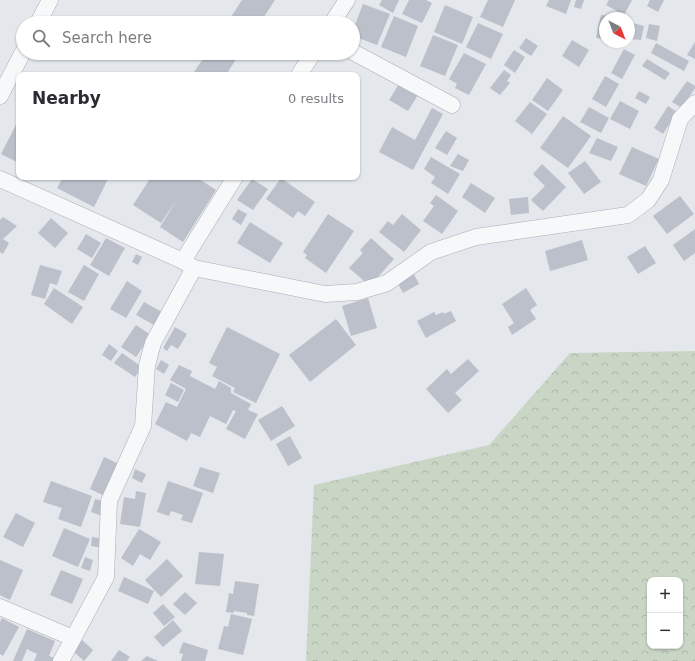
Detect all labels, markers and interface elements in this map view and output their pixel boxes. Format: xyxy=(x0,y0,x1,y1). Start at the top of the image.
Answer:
north arrow xyxy=(599,12,635,48)
search box xyxy=(16,16,360,60)
icon: search xyxy=(30,27,52,49)
text: Search here xyxy=(62,29,152,47)
text: Nearby xyxy=(32,88,101,108)
text: 0 results xyxy=(288,91,344,106)
map controls xyxy=(647,577,683,649)
button: + xyxy=(647,577,683,613)
button: − xyxy=(647,613,683,649)

